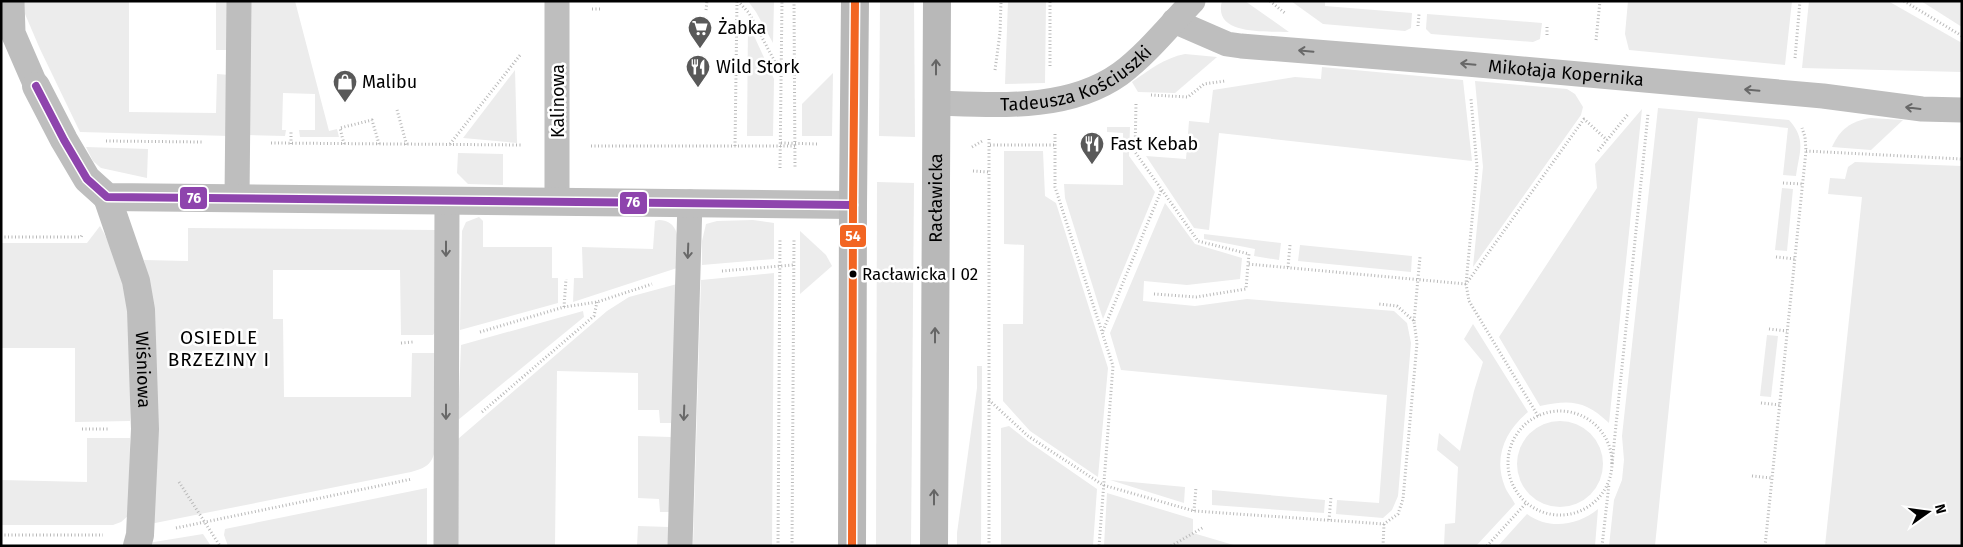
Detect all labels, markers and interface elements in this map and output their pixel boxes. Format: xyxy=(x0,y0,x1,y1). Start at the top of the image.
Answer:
supermarket icon: Żabka xyxy=(687,15,713,49)
place label: Żabka xyxy=(718,17,766,39)
street label: Tadeusza Kościuszki xyxy=(1000,41,1156,116)
one-way arrow xyxy=(1298,46,1314,56)
restaurant icon: Wild Stork xyxy=(685,54,711,88)
street label: Mikołaja Kopernika xyxy=(1487,55,1645,91)
place label: Wild Stork xyxy=(716,56,800,78)
one-way arrow xyxy=(931,59,941,76)
one-way arrow xyxy=(1460,59,1476,69)
street label: Kalinowa xyxy=(547,64,569,138)
shop icon: Malibu xyxy=(332,69,358,103)
place label: Malibu xyxy=(362,71,417,93)
one-way arrow xyxy=(1744,85,1760,95)
one-way arrow xyxy=(1905,103,1921,113)
restaurant icon: Fast Kebab xyxy=(1079,131,1105,165)
place label: Fast Kebab xyxy=(1110,133,1198,155)
street label: Racławicka xyxy=(925,153,947,243)
line badge: 76 xyxy=(179,186,208,210)
text: 76 xyxy=(187,190,201,207)
line badge: 76 xyxy=(619,191,648,215)
text: 76 xyxy=(626,194,640,211)
line badge: 54 xyxy=(839,224,867,248)
text: 54 xyxy=(845,228,861,245)
one-way arrow xyxy=(441,241,451,257)
one-way arrow xyxy=(684,243,693,259)
place label: Racławicka I 02 xyxy=(862,264,978,285)
marker: Racławicka I 02 xyxy=(848,269,858,279)
district label: OSIEDLE BRZEZINY I xyxy=(168,326,270,371)
one-way arrow xyxy=(930,327,940,343)
street label: Wiśniowa xyxy=(131,331,155,409)
one-way arrow xyxy=(441,404,451,420)
one-way arrow xyxy=(679,405,689,421)
north arrow xyxy=(1903,487,1953,537)
one-way arrow xyxy=(929,489,939,506)
text: N xyxy=(1931,502,1950,516)

